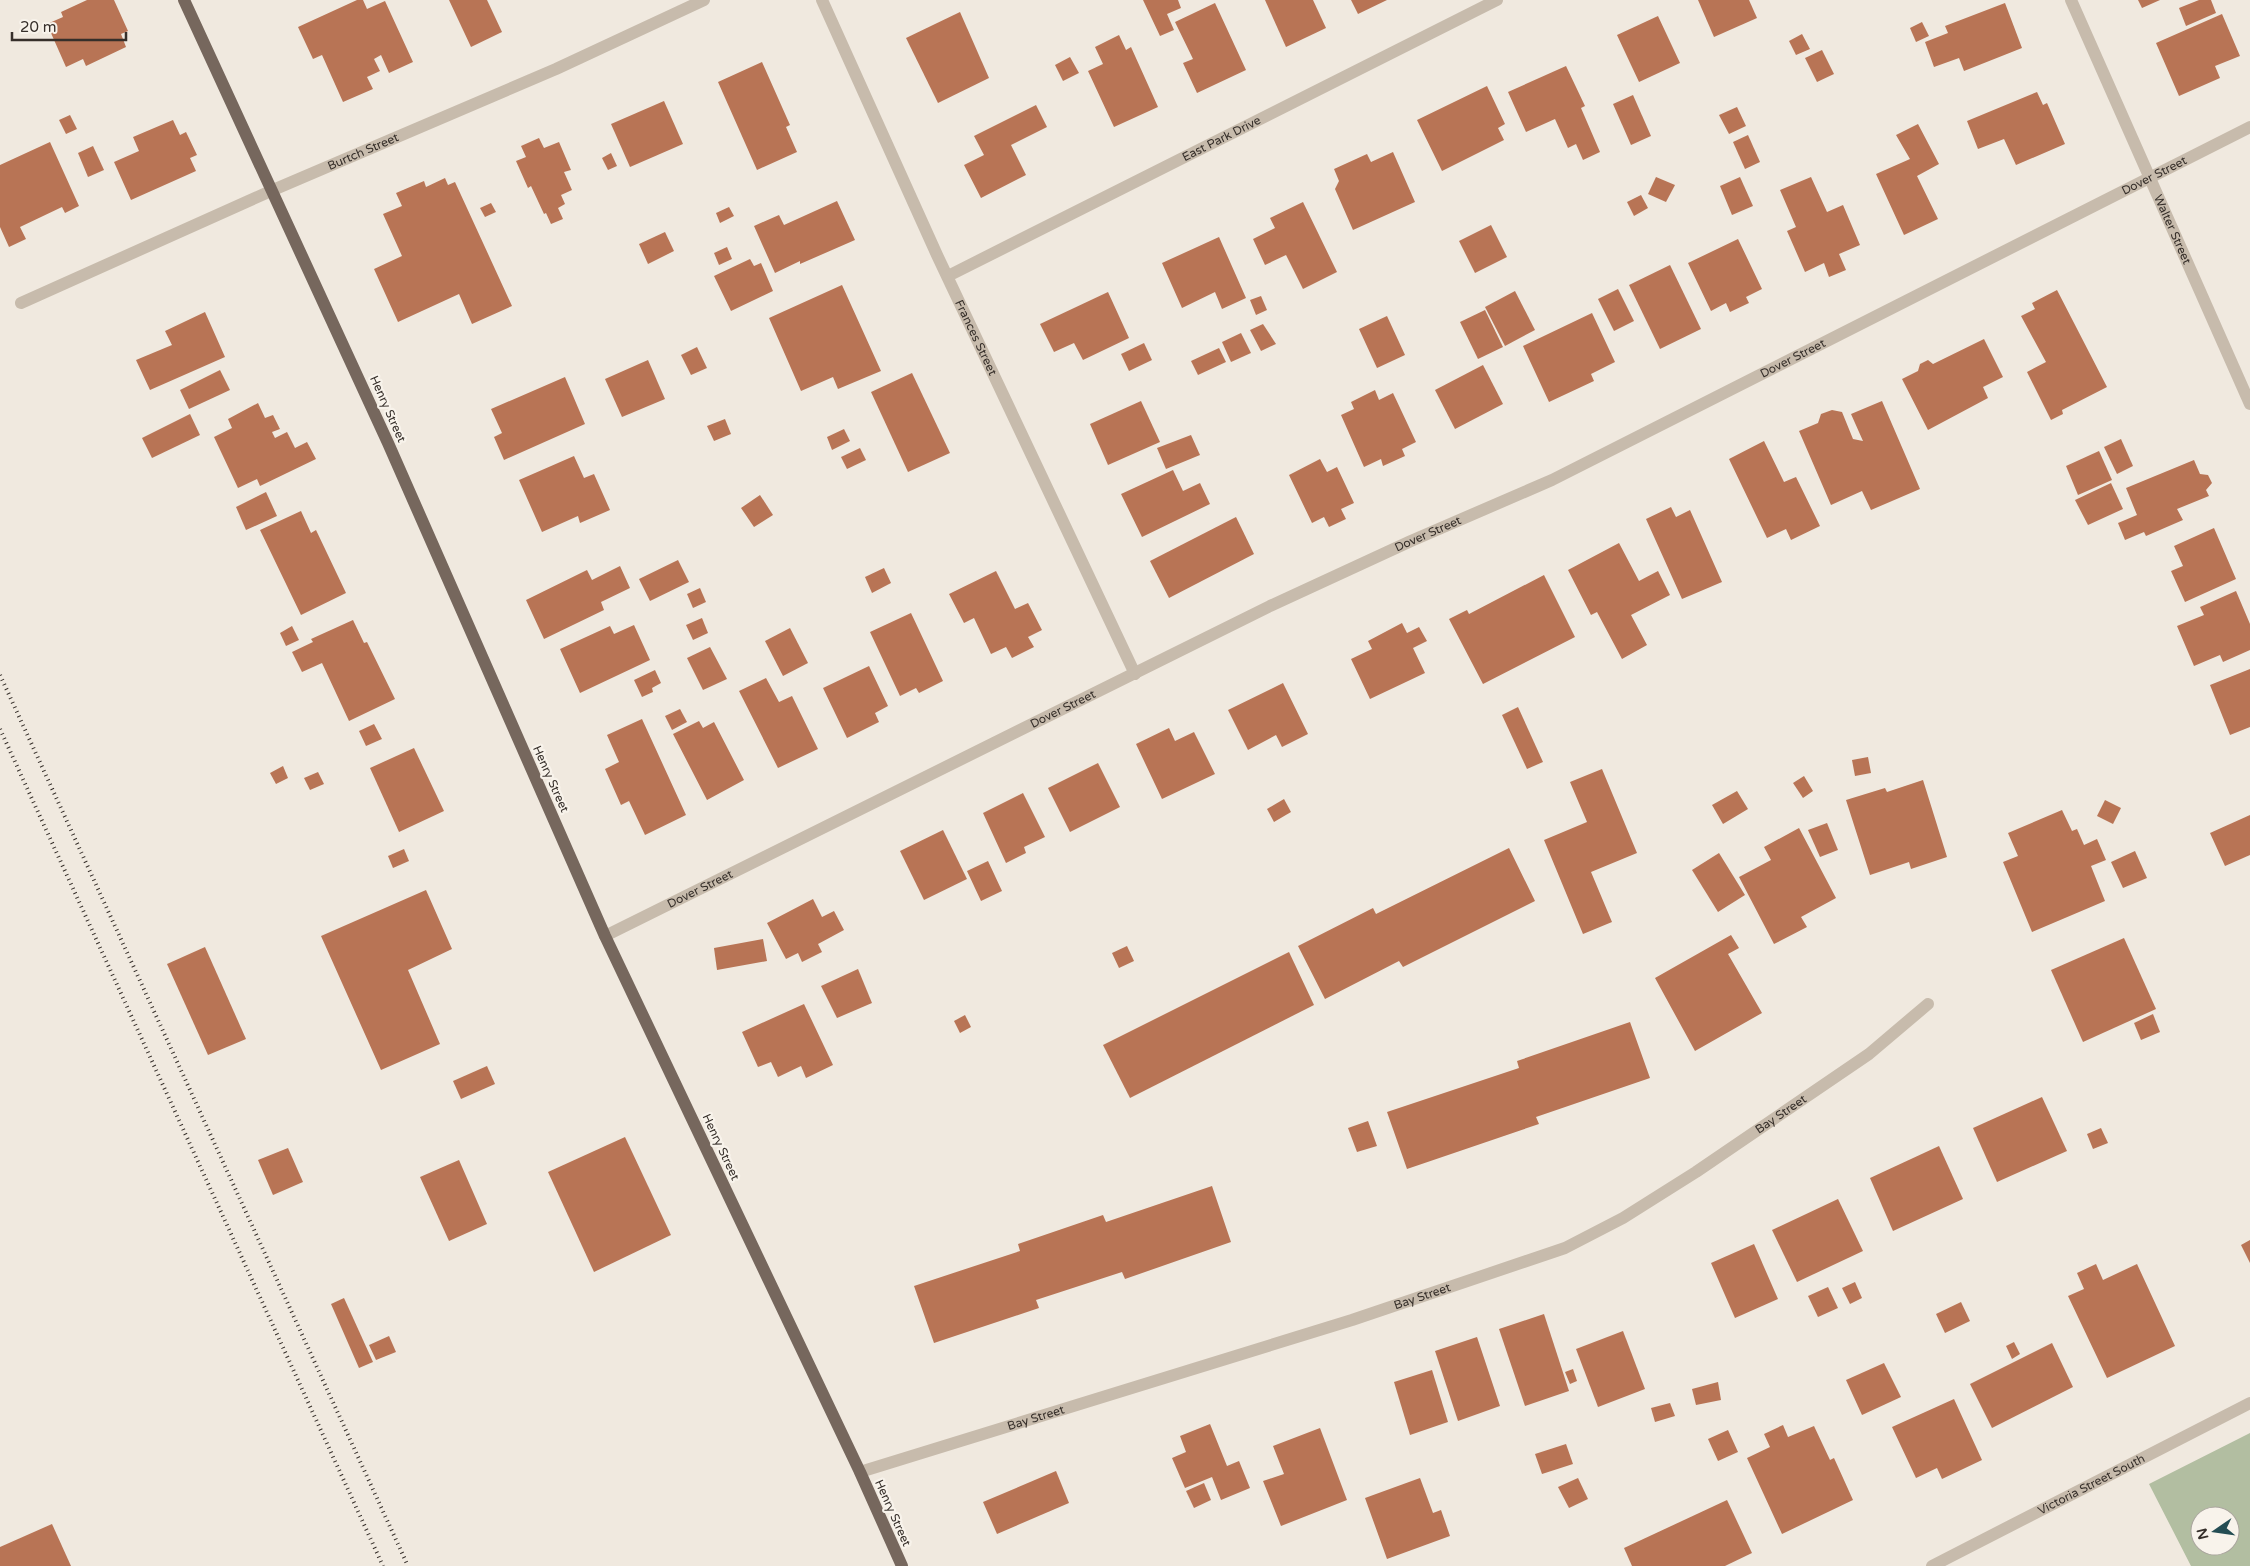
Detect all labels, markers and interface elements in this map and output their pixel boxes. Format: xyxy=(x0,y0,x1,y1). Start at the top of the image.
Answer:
scale bar xyxy=(12,10,126,42)
text: 20 m xyxy=(20,18,57,36)
street label: East Park Drive xyxy=(1180,113,1263,164)
street label: Burtch Street xyxy=(325,130,401,173)
street label: Dover Street xyxy=(2119,153,2189,198)
street label: Walter Street xyxy=(2151,192,2194,267)
street label: Frances Street xyxy=(952,297,1000,378)
street label: Dover Street xyxy=(1758,336,1828,381)
street label: Henry Street xyxy=(367,374,409,445)
street label: Dover Street xyxy=(1392,513,1464,555)
street label: Dover Street xyxy=(1028,687,1098,731)
street label: Henry Street xyxy=(530,744,572,815)
street label: Dover Street xyxy=(665,867,735,911)
street label: Bay Street xyxy=(1753,1092,1809,1137)
street label: Henry Street xyxy=(700,1112,743,1183)
street label: Bay Street xyxy=(1392,1280,1453,1312)
street label: Bay Street xyxy=(1006,1402,1066,1433)
street label: Victoria Street South xyxy=(2035,1451,2147,1518)
street label: Henry Street xyxy=(872,1478,914,1549)
north arrow xyxy=(2190,1506,2240,1556)
text: N xyxy=(2193,1526,2212,1541)

